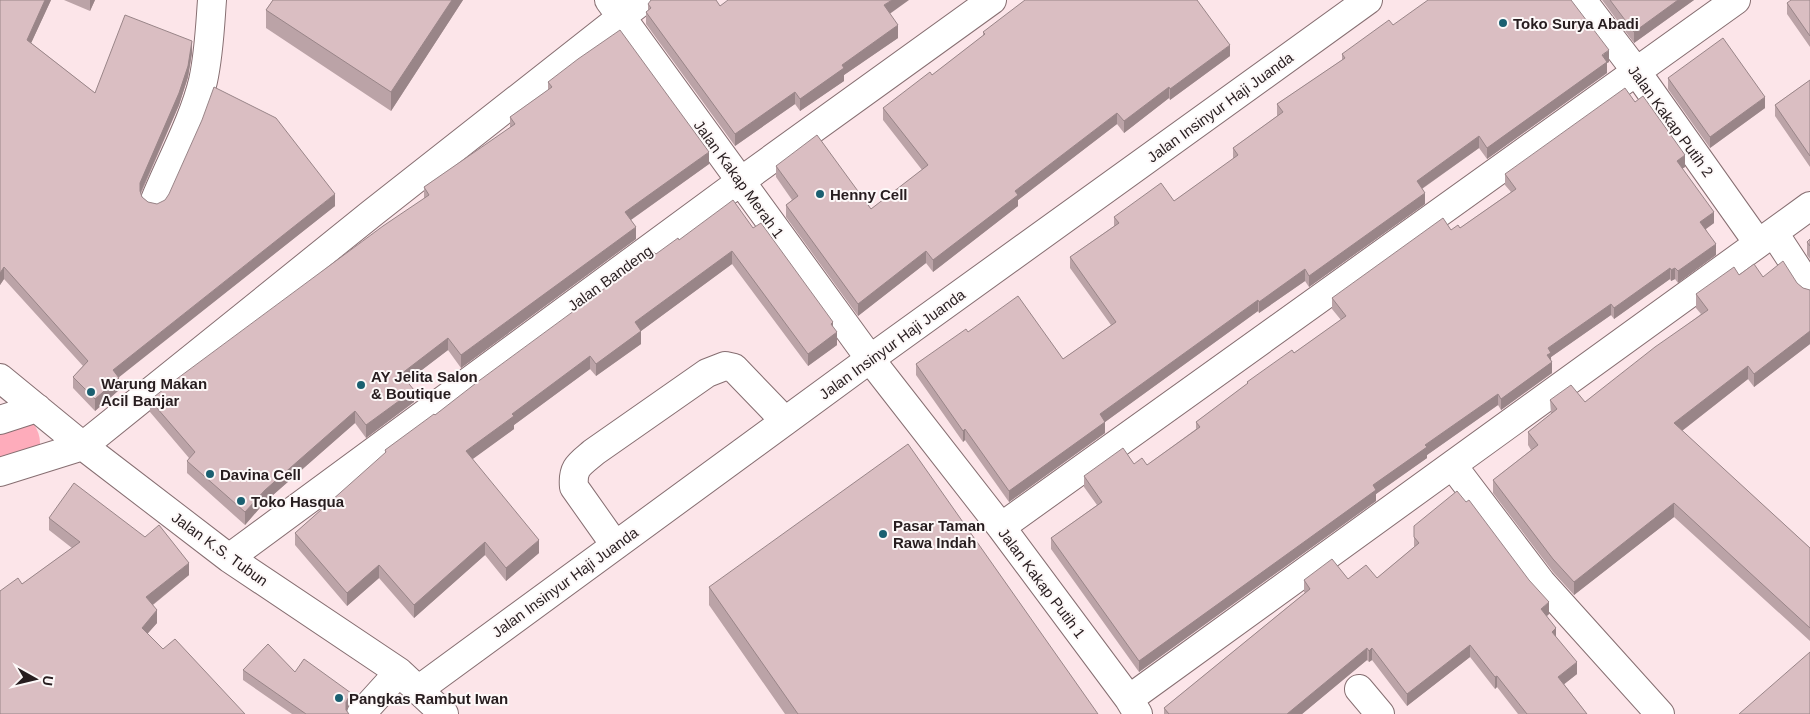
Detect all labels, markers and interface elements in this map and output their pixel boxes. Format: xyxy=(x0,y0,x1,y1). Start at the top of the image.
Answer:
place label: Toko Surya Abadi xyxy=(1513,15,1639,32)
marker: Toko Surya Abadi xyxy=(1497,17,1509,29)
street label: Jalan Insinyur Haji Juanda xyxy=(1144,48,1297,166)
street label: Jalan Kakap Putih 2 xyxy=(1625,62,1717,180)
street label: Jalan Kakap Merah 1 xyxy=(690,117,788,241)
place label: Henny Cell xyxy=(830,186,908,203)
marker: Henny Cell xyxy=(814,188,826,200)
street label: Jalan Bandeng xyxy=(565,242,655,314)
street label: Jalan Insinyur Haji Juanda xyxy=(816,285,969,403)
place label: AY Jelita Salon & Boutique xyxy=(371,368,478,402)
place label: Warung Makan Acil Banjar xyxy=(101,375,207,409)
marker: AY Jelita Salon & Boutique xyxy=(355,379,367,391)
marker: Warung Makan Acil Banjar xyxy=(85,386,97,398)
place label: Davina Cell xyxy=(220,466,301,483)
marker: Davina Cell xyxy=(204,468,216,480)
place label: Toko Hasqua xyxy=(251,493,345,510)
marker: Toko Hasqua xyxy=(235,495,247,507)
street label: Jalan K.S. Tubun xyxy=(169,509,271,589)
place label: Pasar Taman Rawa Indah xyxy=(893,517,985,551)
street label: Jalan Insinyur Haji Juanda xyxy=(489,523,642,641)
street label: Jalan Kakap Putih 1 xyxy=(995,525,1089,641)
marker: Pasar Taman Rawa Indah xyxy=(877,528,889,540)
north arrow xyxy=(10,654,60,704)
text: U xyxy=(39,675,57,687)
place label: Pangkas Rambut Iwan xyxy=(349,690,508,707)
marker: Pangkas Rambut Iwan xyxy=(333,692,345,704)

